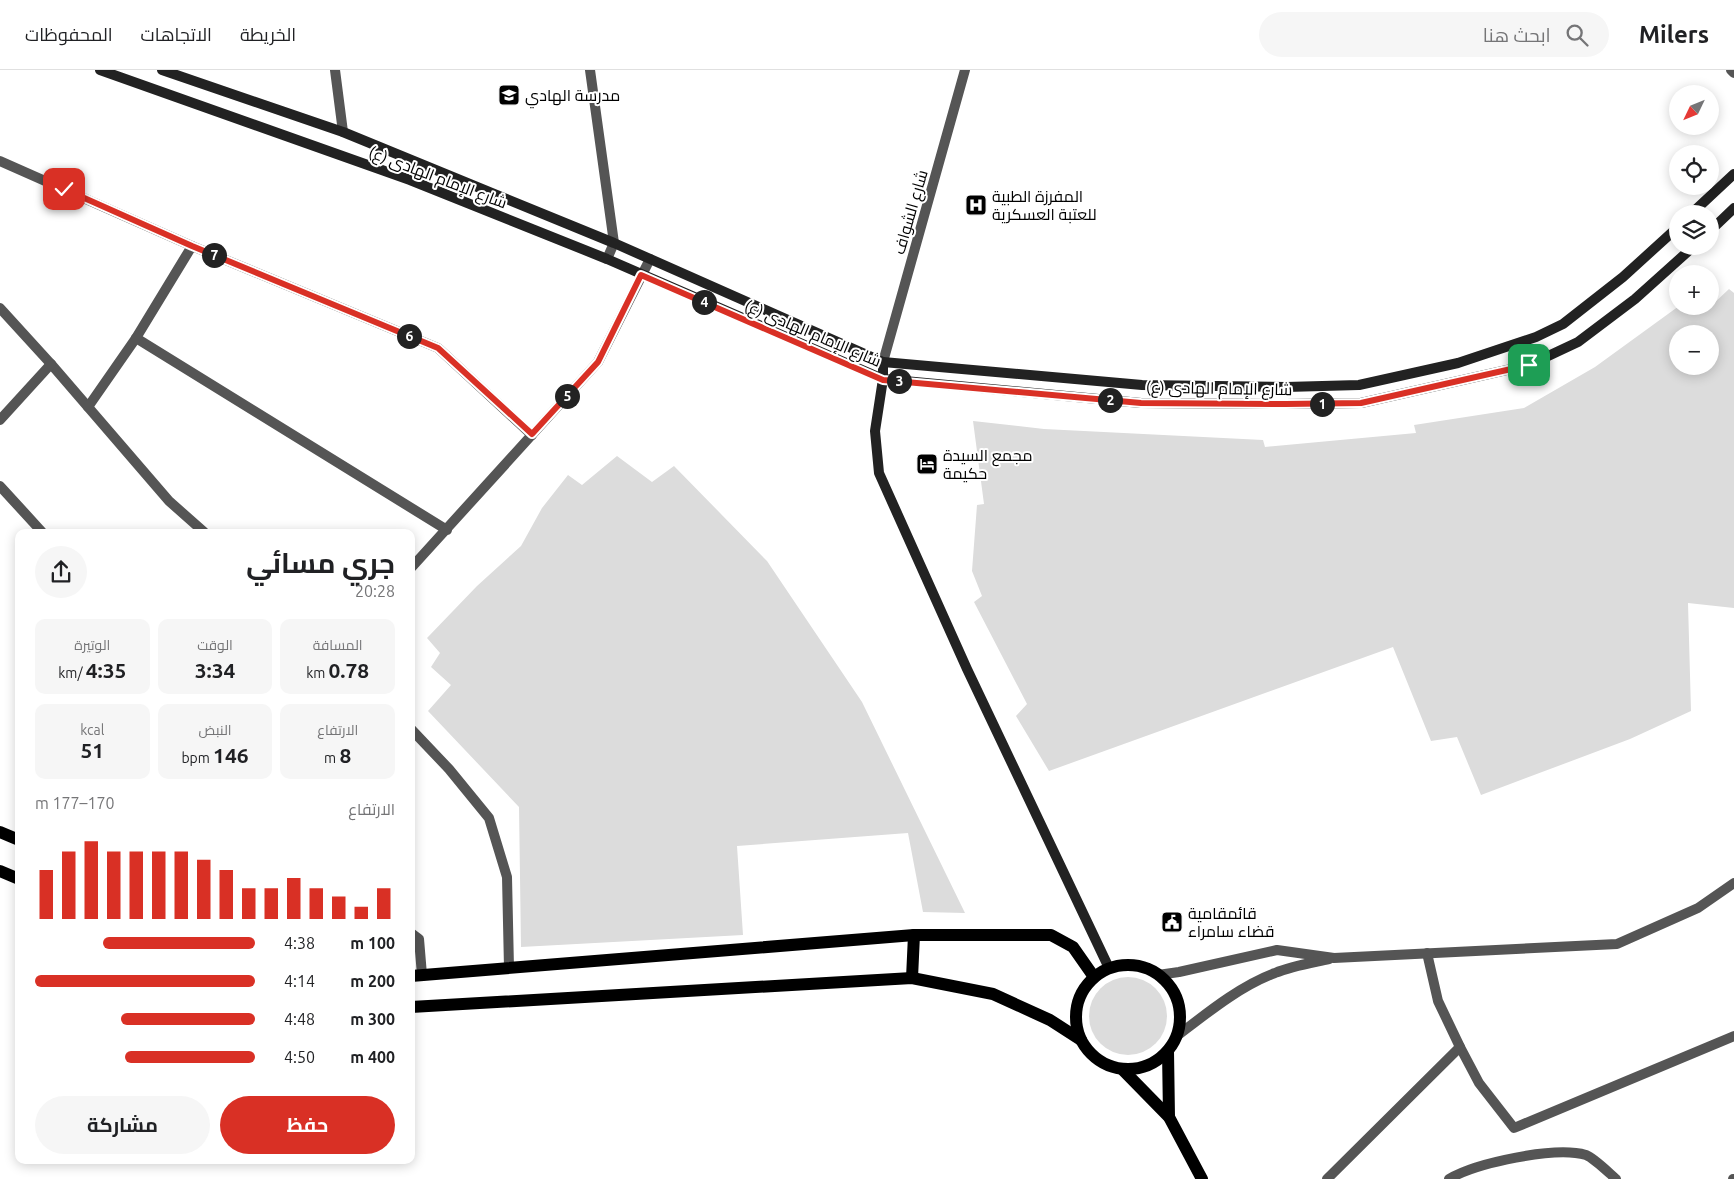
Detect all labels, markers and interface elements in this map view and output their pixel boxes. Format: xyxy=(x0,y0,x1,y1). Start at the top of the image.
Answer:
search box xyxy=(1259,12,1609,57)
icon: search xyxy=(1563,21,1591,49)
text: Milers xyxy=(1639,21,1709,48)
text: المحفوظات xyxy=(25,24,113,44)
text: الاتجاهات xyxy=(141,24,212,44)
text: الخريطة xyxy=(240,24,296,44)
text: ابحث هنا xyxy=(1483,24,1551,46)
school or university icon: مدرسة الهادي xyxy=(497,83,521,107)
north arrow xyxy=(1669,85,1719,135)
map controls xyxy=(1669,85,1719,375)
place label: مدرسة الهادي xyxy=(525,86,620,109)
street label: شارع الإمام الهادی (ع) xyxy=(365,142,510,214)
button: locate xyxy=(1669,145,1719,195)
pin xyxy=(43,168,85,210)
street label: شارع الشواف xyxy=(889,168,934,257)
icon: check xyxy=(50,175,78,203)
place label: المفرزة الطبية للعتبة العسكرية xyxy=(992,187,1097,224)
hospital icon: المفرزة الطبية للعتبة العسكرية xyxy=(964,193,988,217)
button: layers xyxy=(1669,205,1719,255)
pin: 7 xyxy=(202,242,226,268)
text: 7 xyxy=(211,247,218,263)
button: + xyxy=(1669,265,1719,315)
pin: 4 xyxy=(692,290,716,314)
text: 4 xyxy=(701,294,708,310)
street label: شارع الإمام الهادی (ع) xyxy=(741,296,884,373)
pin: 6 xyxy=(396,324,422,348)
button: − xyxy=(1669,325,1719,375)
text: 6 xyxy=(406,328,413,344)
pin xyxy=(1508,344,1550,386)
icon: arrive xyxy=(1515,351,1543,379)
pin: 3 xyxy=(886,368,912,394)
text: 3 xyxy=(896,373,903,389)
street label: شارع الإمام الهادی (ع) xyxy=(1146,378,1292,401)
pin: 5 xyxy=(554,384,580,408)
text: 5 xyxy=(564,388,571,404)
pin: 2 xyxy=(1098,388,1122,412)
text: 2 xyxy=(1107,392,1114,408)
pin: 1 xyxy=(1310,392,1334,416)
text: 1 xyxy=(1319,396,1326,412)
place label: مجمع السيدة حكيمة xyxy=(943,446,1033,483)
hotel icon: مجمع السيدة حكيمة xyxy=(915,452,939,476)
button: share xyxy=(35,546,87,598)
text: جري مسائي xyxy=(246,547,395,578)
text: 20:28 xyxy=(355,582,395,600)
text: الوتيرة xyxy=(74,637,110,653)
text: الوقت xyxy=(197,637,233,653)
text: المسافة xyxy=(313,637,363,653)
text: 4:35 xyxy=(86,658,126,682)
text: 3:34 xyxy=(195,658,235,682)
text: 0.78 xyxy=(329,658,369,682)
text: /km xyxy=(58,665,86,681)
text: km xyxy=(306,665,329,681)
text: kcal xyxy=(80,722,104,738)
text: النبض xyxy=(199,722,232,738)
text: الارتفاع xyxy=(317,722,358,738)
text: 51 xyxy=(80,738,104,762)
text: 146 xyxy=(213,743,249,767)
text: 8 xyxy=(339,743,351,767)
text: bpm xyxy=(181,750,213,766)
text: m xyxy=(324,750,339,766)
text: 170–177 m xyxy=(35,794,115,812)
text: الارتفاع xyxy=(348,800,395,818)
place label: قائمقامية قضاء سامراء xyxy=(1188,904,1274,941)
public building icon: قائمقامية قضاء سامراء xyxy=(1160,910,1184,934)
text: 4:38 xyxy=(284,934,315,952)
text: 100 m xyxy=(350,934,395,952)
text: 4:14 xyxy=(284,972,315,990)
text: 200 m xyxy=(350,972,395,990)
text: 4:48 xyxy=(284,1010,315,1028)
text: 300 m xyxy=(350,1010,395,1028)
text: 4:50 xyxy=(284,1048,315,1066)
text: 400 m xyxy=(350,1048,395,1066)
button: مشاركة xyxy=(35,1096,210,1154)
button: حفظ xyxy=(220,1096,395,1154)

